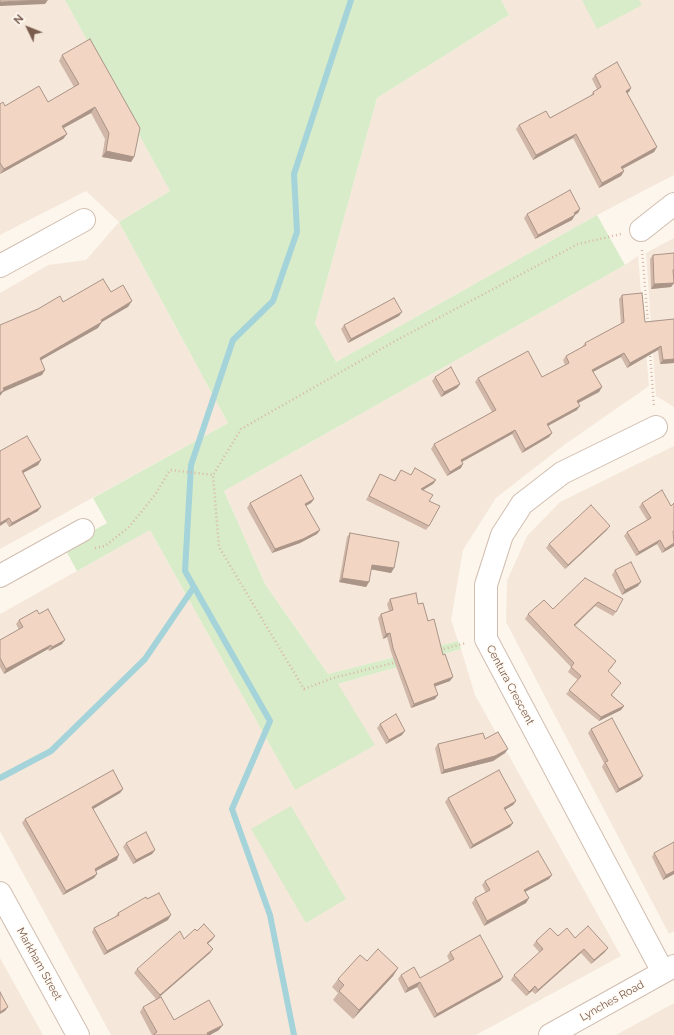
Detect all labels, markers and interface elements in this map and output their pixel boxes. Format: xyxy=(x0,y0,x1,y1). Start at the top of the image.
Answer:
north arrow xyxy=(8,8,48,48)
text: N xyxy=(11,12,26,27)
street label: Centura Crescent xyxy=(483,643,537,727)
street label: Markham Street xyxy=(14,925,64,1003)
street label: Lynches Road xyxy=(578,978,646,1024)

